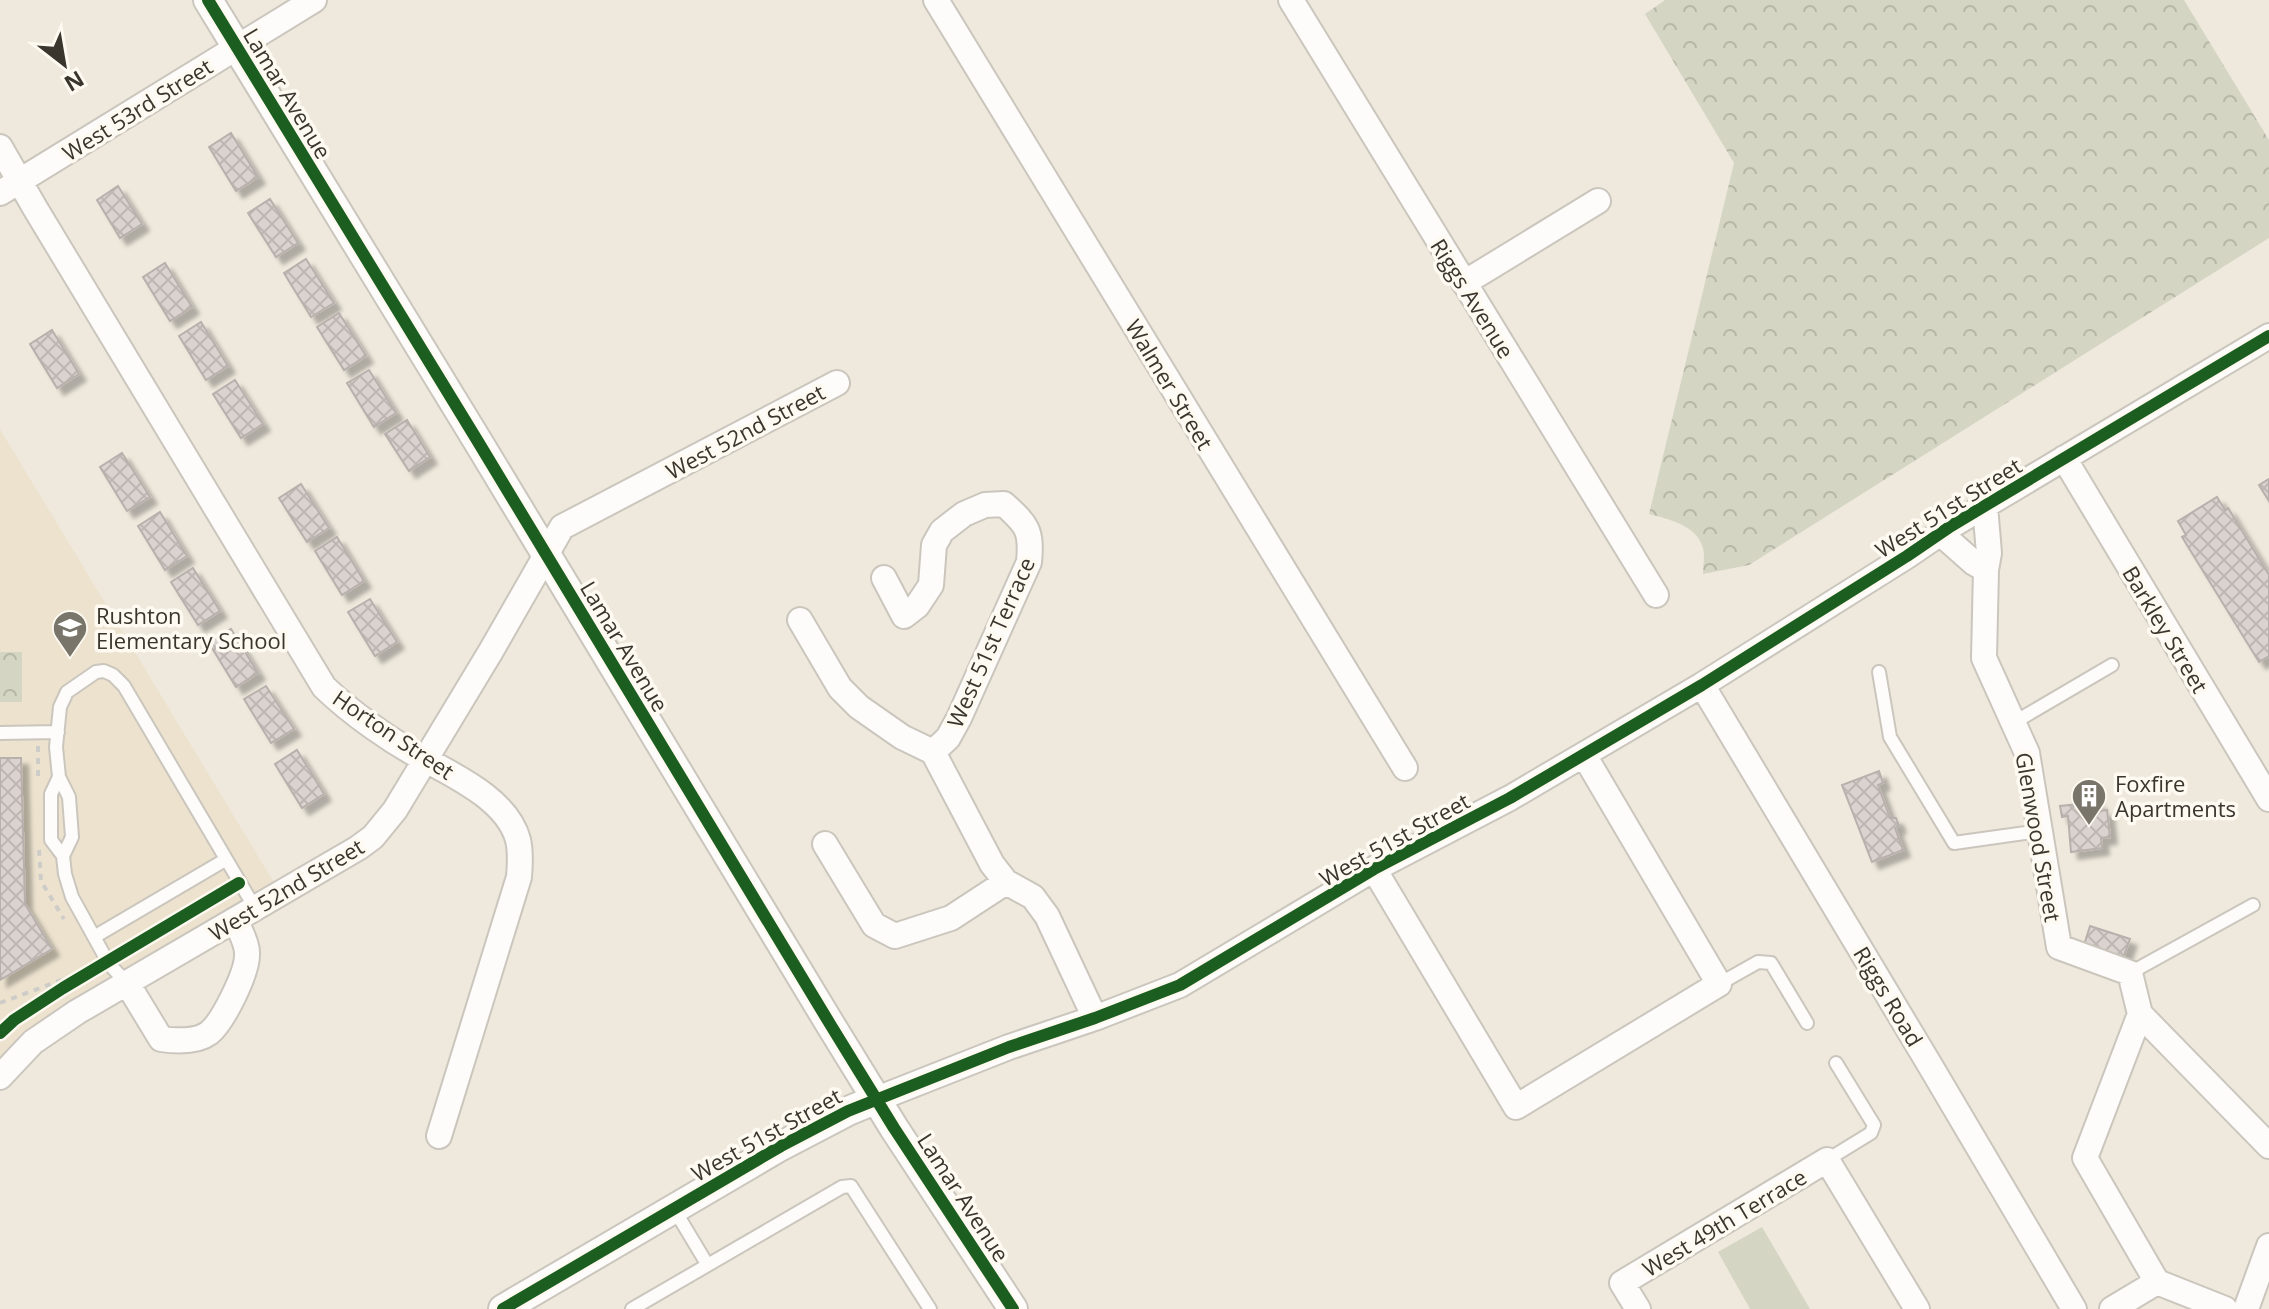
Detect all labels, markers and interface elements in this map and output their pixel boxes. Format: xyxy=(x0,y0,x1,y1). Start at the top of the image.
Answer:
street label: Lamar Avenue xyxy=(237,22,339,164)
north arrow xyxy=(24,24,104,104)
street label: West 53rd Street xyxy=(56,51,218,167)
text: N xyxy=(59,65,90,99)
street label: Riggs Avenue xyxy=(1424,232,1522,364)
street label: Walmer Street xyxy=(1119,313,1221,455)
street label: West 52nd Street xyxy=(660,376,830,486)
street label: West 51st Street xyxy=(1869,450,2027,564)
street label: West 51st Terrace xyxy=(939,552,1041,732)
street label: Barkley Street xyxy=(2116,560,2216,698)
street label: Lamar Avenue xyxy=(574,575,676,717)
place label: Rushton Elementary School xyxy=(96,600,286,655)
school or university icon: Rushton Elementary School xyxy=(51,609,89,659)
street label: Horton Street xyxy=(328,682,461,786)
street label: Glenwood Street xyxy=(2009,750,2069,924)
place label: Foxfire Apartments xyxy=(2115,768,2236,823)
building icon: Foxfire Apartments xyxy=(2070,777,2108,827)
street label: West 51st Street xyxy=(1314,785,1475,893)
street label: West 52nd Street xyxy=(203,831,369,947)
street label: Riggs Road xyxy=(1847,940,1931,1052)
street label: West 51st Street xyxy=(686,1080,847,1188)
street label: Lamar Avenue xyxy=(911,1127,1017,1267)
street label: West 49th Terrace xyxy=(1636,1161,1812,1283)

